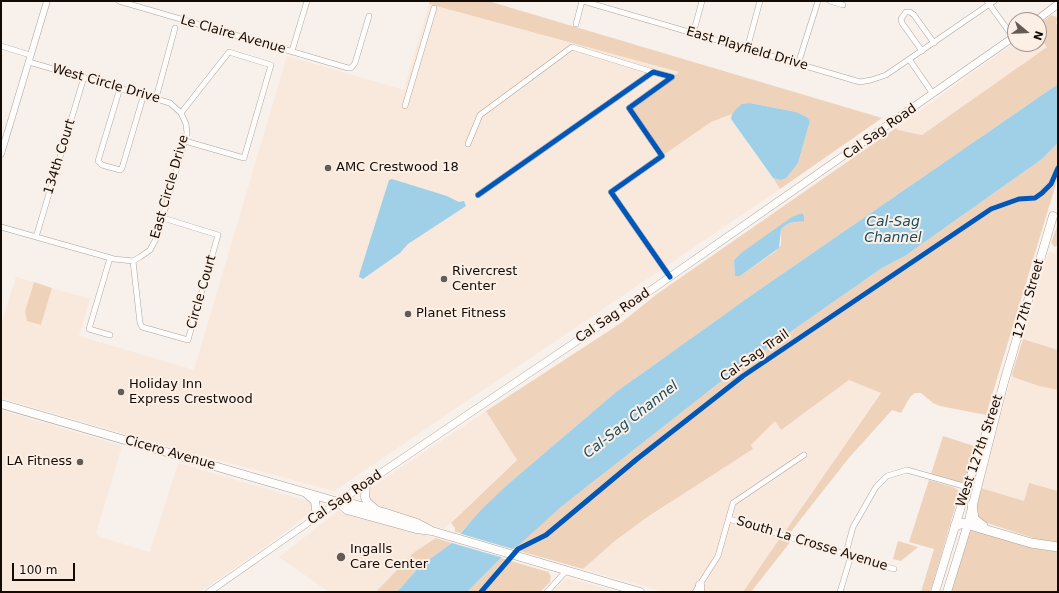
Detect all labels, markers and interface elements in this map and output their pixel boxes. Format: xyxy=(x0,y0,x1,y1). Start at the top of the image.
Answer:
street label: Le Claire Avenue xyxy=(179,12,287,58)
north arrow xyxy=(1007,12,1047,52)
street label: East Playfield Drive xyxy=(684,24,810,74)
text: N xyxy=(1030,29,1046,42)
street label: West Circle Drive xyxy=(50,61,162,107)
street label: Cal Sag Road xyxy=(840,101,920,163)
street label: 134th Court xyxy=(41,117,79,197)
street label: East Circle Drive xyxy=(148,133,192,241)
place label: AMC Crestwood 18 xyxy=(336,160,459,176)
marker: AMC Crestwood 18 xyxy=(323,163,333,173)
water label: Cal-Sag Channel xyxy=(864,214,922,246)
street label: Circle Court xyxy=(184,253,220,331)
street label: 127th Street xyxy=(1010,258,1048,340)
place label: Rivercrest Center xyxy=(452,264,517,295)
marker: Rivercrest Center xyxy=(439,274,449,284)
street label: Cal Sag Road xyxy=(573,285,653,347)
place label: Planet Fitness xyxy=(416,306,506,322)
marker: Planet Fitness xyxy=(403,309,413,319)
street label: Cal-Sag Trail xyxy=(718,327,792,385)
place label: Holiday Inn Express Crestwood xyxy=(129,377,253,408)
water label: Cal-Sag Channel xyxy=(580,378,682,462)
marker: Holiday Inn Express Crestwood xyxy=(116,387,126,397)
street label: West 127th Street xyxy=(953,393,1007,509)
street label: Cicero Avenue xyxy=(123,433,217,473)
place label: LA Fitness xyxy=(6,454,72,470)
marker: LA Fitness xyxy=(75,457,85,467)
street label: Cal Sag Road xyxy=(305,467,385,529)
street label: South La Crosse Avenue xyxy=(734,514,890,574)
place label: Ingalls Care Center xyxy=(350,542,428,573)
marker: Ingalls Care Center xyxy=(335,551,347,563)
scale bar xyxy=(14,555,77,581)
text: 100 m xyxy=(19,563,57,577)

